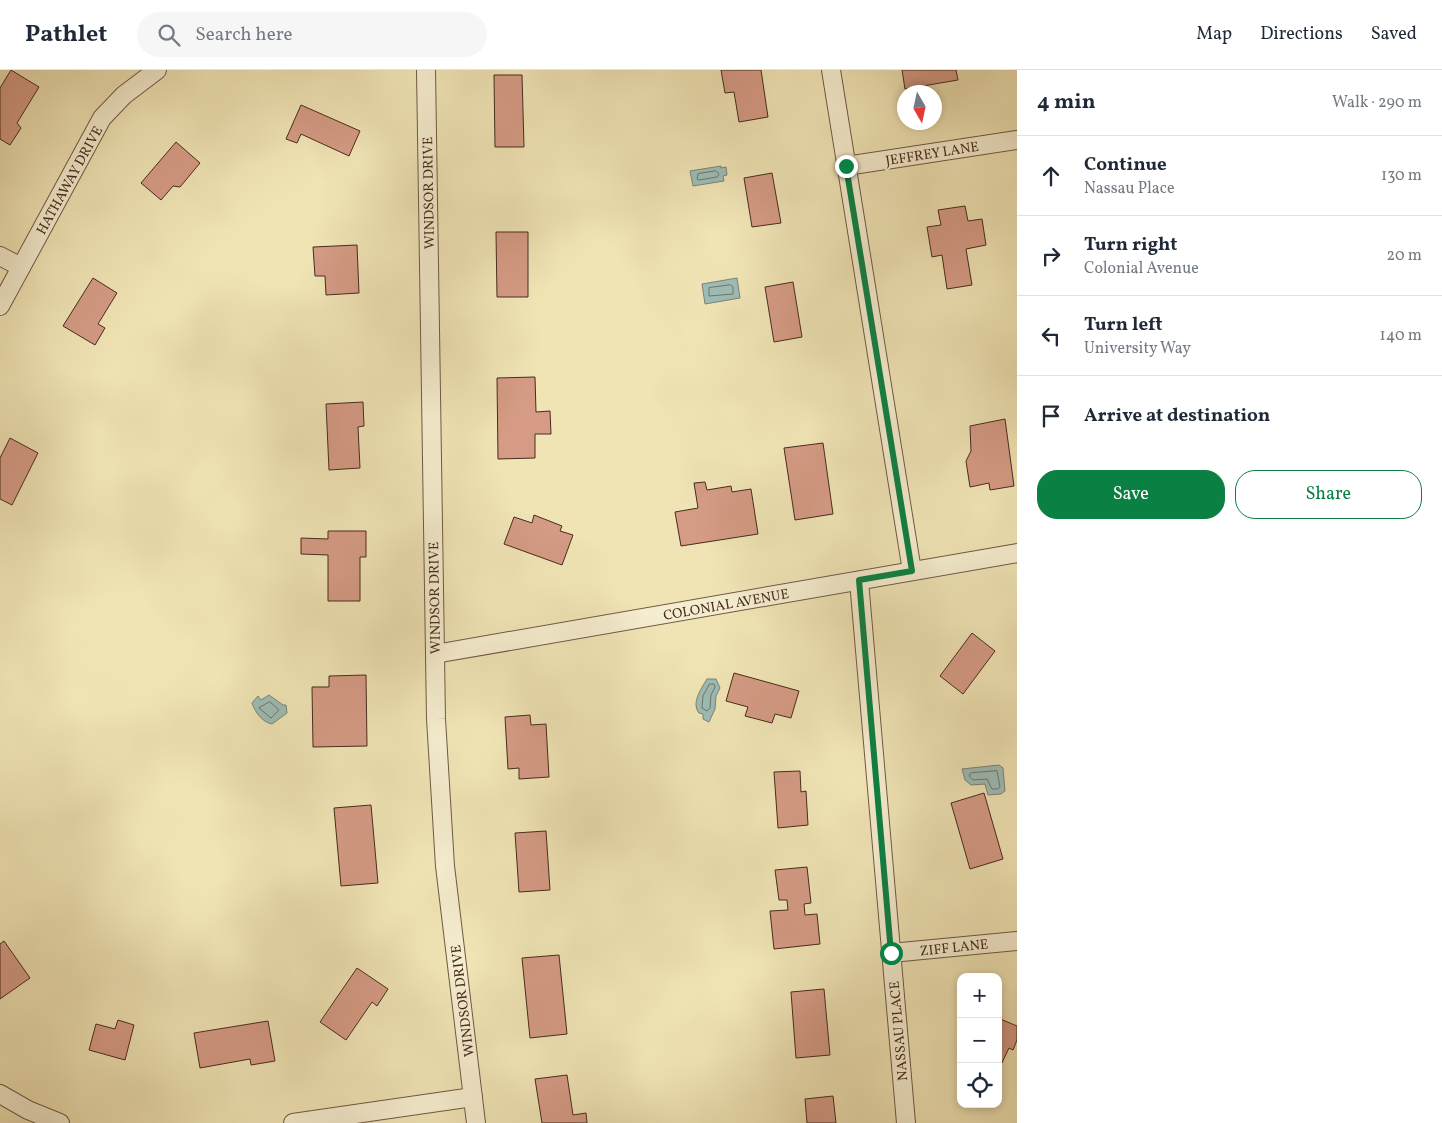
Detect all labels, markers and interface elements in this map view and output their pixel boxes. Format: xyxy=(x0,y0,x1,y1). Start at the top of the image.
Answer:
search box xyxy=(137,12,487,57)
text: Pathlet xyxy=(25,18,107,52)
icon: search xyxy=(155,21,183,49)
text: Search here xyxy=(195,22,293,48)
text: Map xyxy=(1196,22,1232,47)
text: Directions xyxy=(1260,22,1343,47)
text: Saved xyxy=(1371,22,1417,47)
north arrow xyxy=(897,85,942,130)
text: 4 min xyxy=(1037,88,1096,117)
text: Walk · 290 m xyxy=(1332,92,1422,114)
street label: HATHAWAY DRIVE xyxy=(33,123,108,238)
street label: WINDSOR DRIVE xyxy=(419,136,440,249)
street label: JEFFREY LANE xyxy=(884,138,980,171)
text: Continue xyxy=(1084,152,1167,178)
route end xyxy=(835,155,858,178)
icon: ahead xyxy=(1037,162,1065,190)
text: 130 m xyxy=(1381,165,1422,187)
text: Nassau Place xyxy=(1084,178,1175,200)
text: Turn right xyxy=(1084,232,1177,258)
icon: right xyxy=(1037,242,1065,270)
text: 20 m xyxy=(1387,245,1422,267)
text: Colonial Avenue xyxy=(1084,258,1199,280)
text: Turn left xyxy=(1084,312,1163,338)
icon: left xyxy=(1037,322,1065,350)
text: 140 m xyxy=(1380,325,1422,347)
text: University Way xyxy=(1084,338,1191,360)
icon: arrive xyxy=(1037,402,1065,430)
text: Arrive at destination xyxy=(1084,403,1270,429)
button: Save xyxy=(1037,470,1225,519)
button: Share xyxy=(1235,470,1422,519)
street label: WINDSOR DRIVE xyxy=(425,541,446,654)
street label: COLONIAL AVENUE xyxy=(662,585,790,626)
street label: ZIFF LANE xyxy=(919,935,989,962)
route start xyxy=(880,942,903,965)
street label: WINDSOR DRIVE xyxy=(447,944,480,1058)
map controls xyxy=(957,973,1002,1108)
button: + xyxy=(957,973,1002,1018)
street label: NASSAU PLACE xyxy=(886,980,913,1082)
button: − xyxy=(957,1018,1002,1063)
button: locate xyxy=(957,1063,1002,1108)

